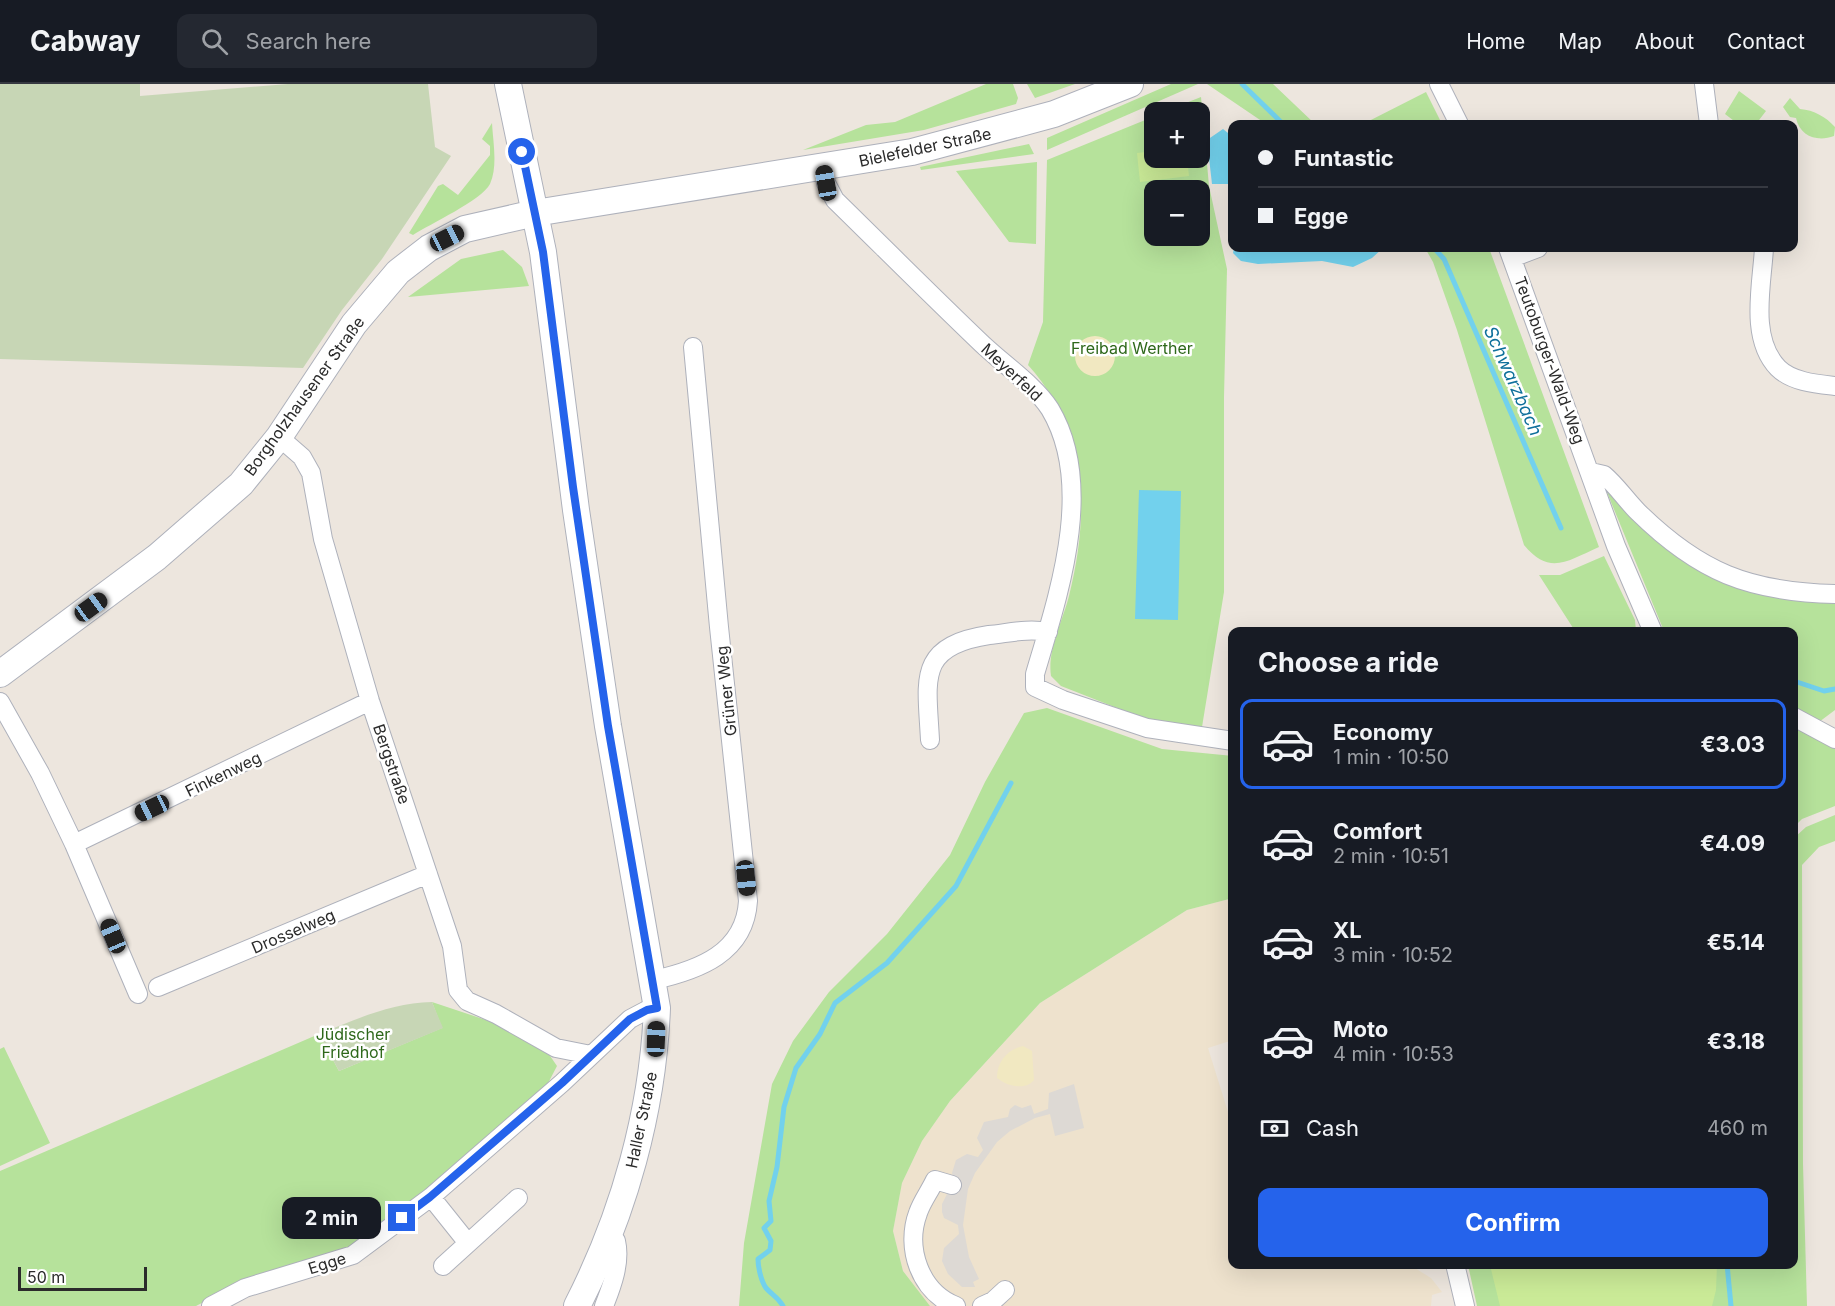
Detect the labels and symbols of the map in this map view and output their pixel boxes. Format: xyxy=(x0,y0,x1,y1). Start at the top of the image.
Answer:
street label: Bielefelder Straße xyxy=(857,123,993,171)
route start xyxy=(508,138,535,165)
car xyxy=(814,164,838,202)
car xyxy=(427,222,467,254)
street label: Teutoburger-Wald-Weg xyxy=(1510,273,1590,447)
street label: Borgholzhausener Straße xyxy=(239,312,369,480)
water label: Schwarzbach xyxy=(1480,323,1547,439)
park label: Freibad Werther xyxy=(1071,338,1193,358)
street label: Meyerfeld xyxy=(977,339,1047,405)
car xyxy=(71,589,111,625)
street label: Grüner Weg xyxy=(711,645,741,737)
street label: Bergstraße xyxy=(369,721,415,807)
street label: Finkenweg xyxy=(182,747,264,801)
car xyxy=(132,792,172,824)
car xyxy=(735,859,757,897)
street label: Drosselweg xyxy=(248,904,338,958)
car xyxy=(98,916,128,956)
car xyxy=(646,1021,666,1057)
park label: Jüdischer Friedhof xyxy=(316,1024,390,1062)
street label: Haller Straße xyxy=(621,1070,661,1170)
callout: 2 min xyxy=(282,1197,381,1239)
route end xyxy=(388,1204,415,1231)
street label: Egge xyxy=(306,1248,348,1278)
scale bar xyxy=(18,1264,147,1292)

